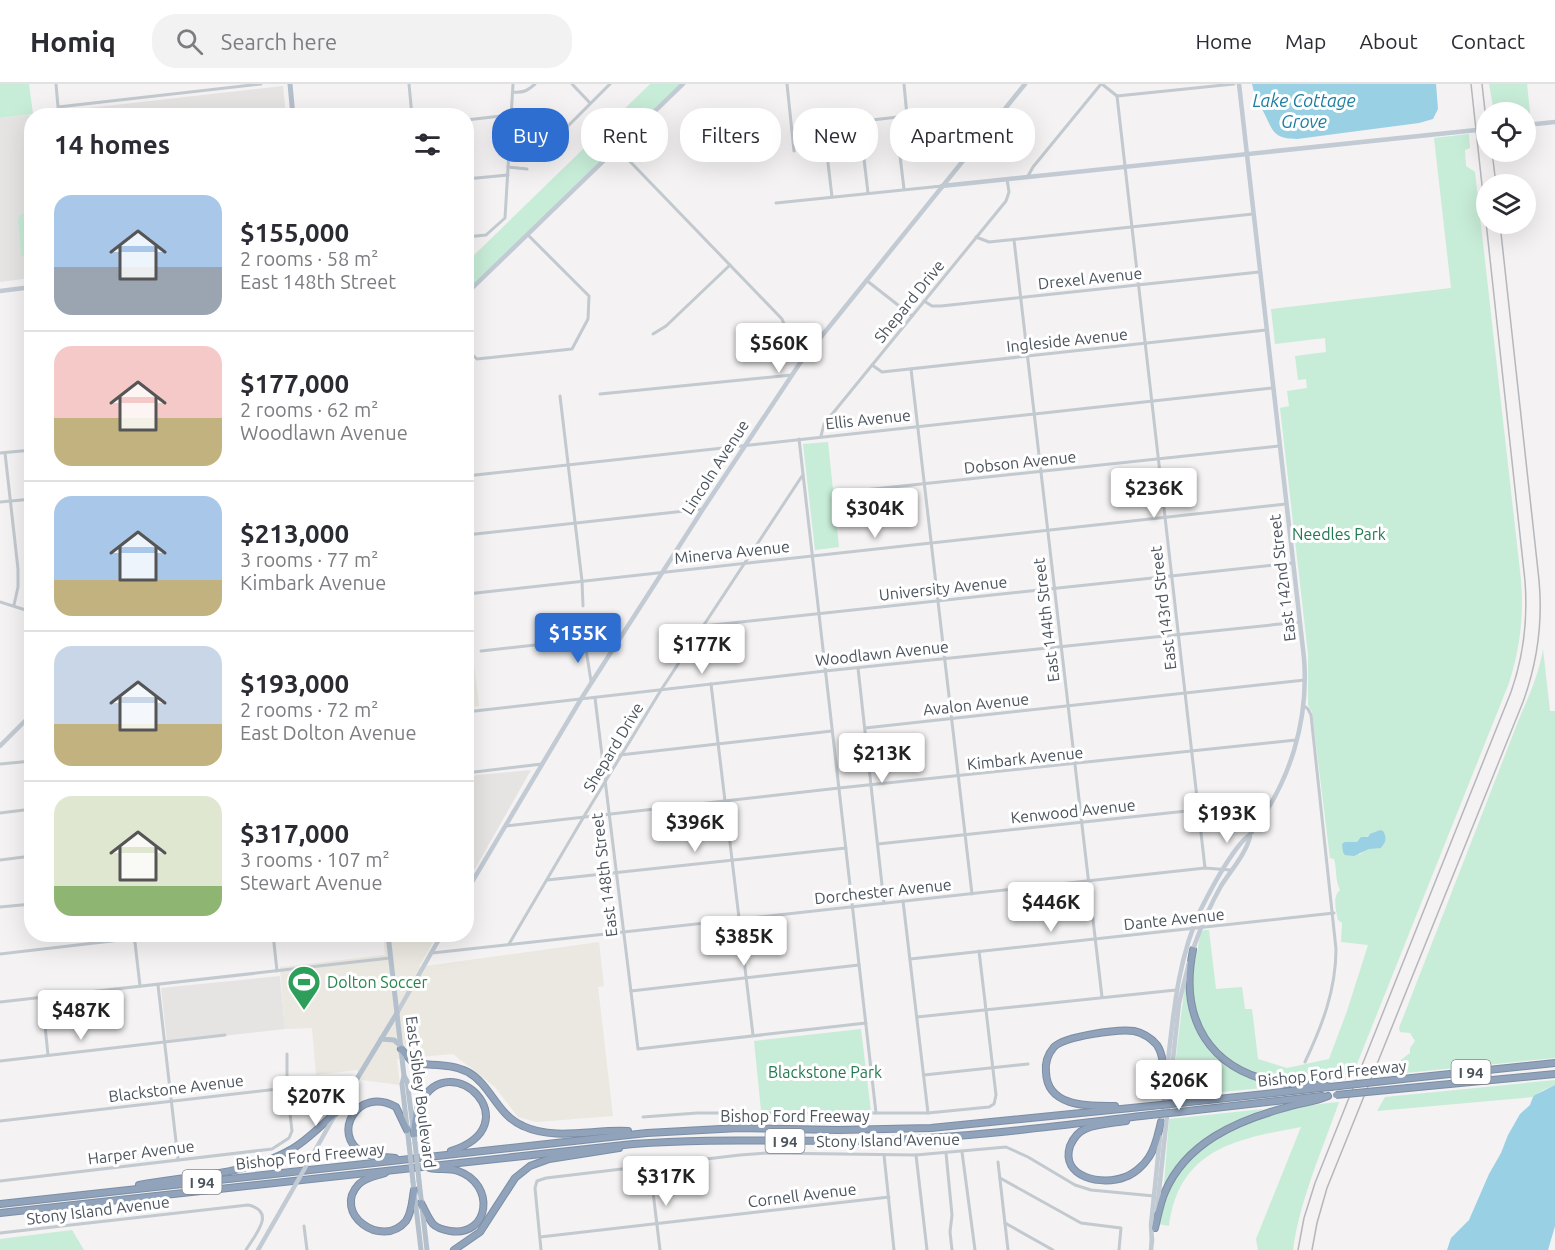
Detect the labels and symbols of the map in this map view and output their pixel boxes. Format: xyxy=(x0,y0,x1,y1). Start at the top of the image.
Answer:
water label: Lake Cottage Grove xyxy=(1252,90,1356,131)
street label: Shepard Drive xyxy=(870,256,948,346)
street label: Drexel Avenue xyxy=(1037,264,1143,292)
pin: $560K xyxy=(737,323,821,374)
street label: Ingleside Avenue xyxy=(1005,325,1129,355)
street label: Ellis Avenue xyxy=(824,406,912,432)
street label: Lincoln Avenue xyxy=(678,416,752,518)
street label: Dobson Avenue xyxy=(963,447,1077,477)
pin: $236K xyxy=(1112,468,1196,519)
pin: $304K xyxy=(833,488,917,539)
street label: East 142nd Street xyxy=(1265,513,1299,643)
park label: Needles Park xyxy=(1292,525,1386,543)
street label: Minerva Avenue xyxy=(673,537,791,567)
street label: East 143rd Street xyxy=(1146,544,1180,671)
street label: East 144th Street xyxy=(1029,556,1063,683)
street label: University Avenue xyxy=(878,572,1008,604)
pin: $155K xyxy=(536,613,620,664)
pin: $177K xyxy=(660,624,744,675)
street label: Woodlawn Avenue xyxy=(814,637,950,669)
street label: Avalon Avenue xyxy=(922,689,1030,719)
street label: Shepard Drive xyxy=(579,699,647,795)
pin: $213K xyxy=(840,733,924,784)
street label: Kimbark Avenue xyxy=(966,743,1084,773)
pin: $193K xyxy=(1185,793,1269,844)
street label: Kenwood Avenue xyxy=(1010,795,1136,827)
pin: $396K xyxy=(653,802,737,853)
street label: East 148th Street xyxy=(587,811,621,938)
street label: Dorchester Avenue xyxy=(814,875,952,907)
pin: $446K xyxy=(1009,882,1093,933)
street label: Dante Avenue xyxy=(1123,905,1225,933)
pin: $385K xyxy=(702,916,786,967)
sports icon: Dolton Soccer xyxy=(286,964,322,1011)
place label: Dolton Soccer xyxy=(327,973,428,991)
pin: $487K xyxy=(39,990,123,1041)
street label: East Sibley Boulevard xyxy=(403,1015,439,1169)
street label: Bishop Ford Freeway xyxy=(1257,1056,1408,1090)
pin: $206K xyxy=(1137,1060,1221,1111)
road number: I 94 xyxy=(1452,1060,1490,1084)
park label: Blackstone Park xyxy=(768,1063,882,1081)
street label: Blackstone Avenue xyxy=(107,1071,245,1105)
pin: $207K xyxy=(274,1076,358,1127)
street label: Bishop Ford Freeway xyxy=(720,1107,870,1125)
road number: I 94 xyxy=(766,1129,804,1153)
street label: Stony Island Avenue xyxy=(816,1130,960,1150)
street label: Harper Avenue xyxy=(87,1137,195,1167)
street label: Bishop Ford Freeway xyxy=(235,1139,386,1173)
pin: $317K xyxy=(624,1156,708,1207)
road number: I 94 xyxy=(182,1170,222,1194)
street label: Cornell Avenue xyxy=(747,1179,857,1211)
street label: Stony Island Avenue xyxy=(25,1192,171,1228)

